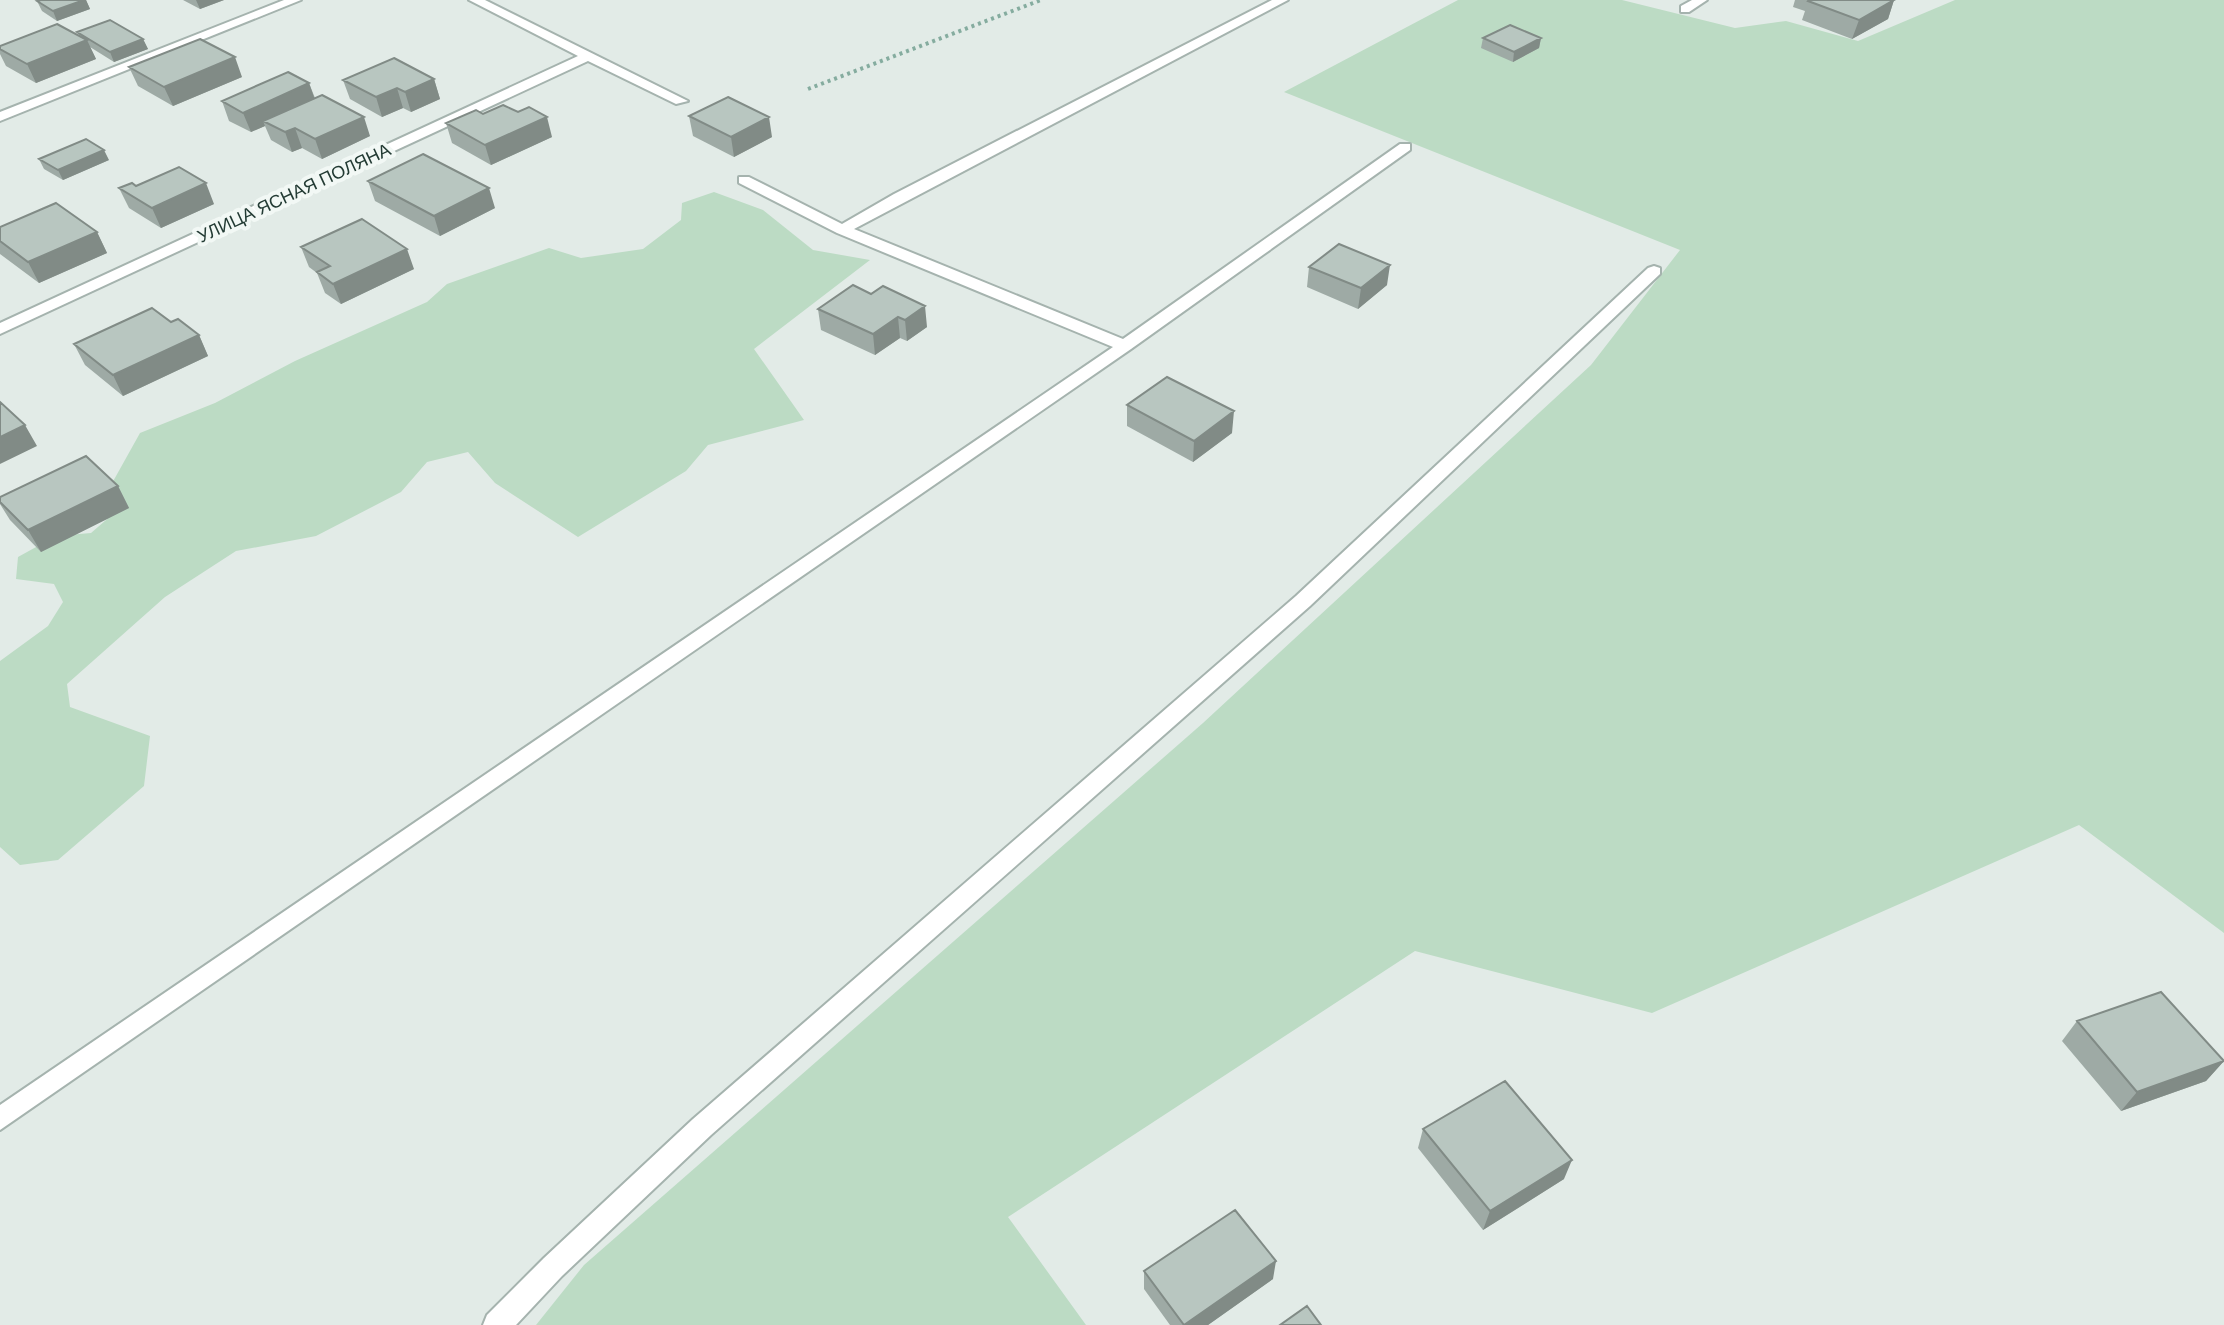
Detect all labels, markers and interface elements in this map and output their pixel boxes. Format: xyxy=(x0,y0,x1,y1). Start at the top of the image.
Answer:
street label: УЛИЦА ЯСНАЯ ПОЛЯНА xyxy=(193,138,395,248)

